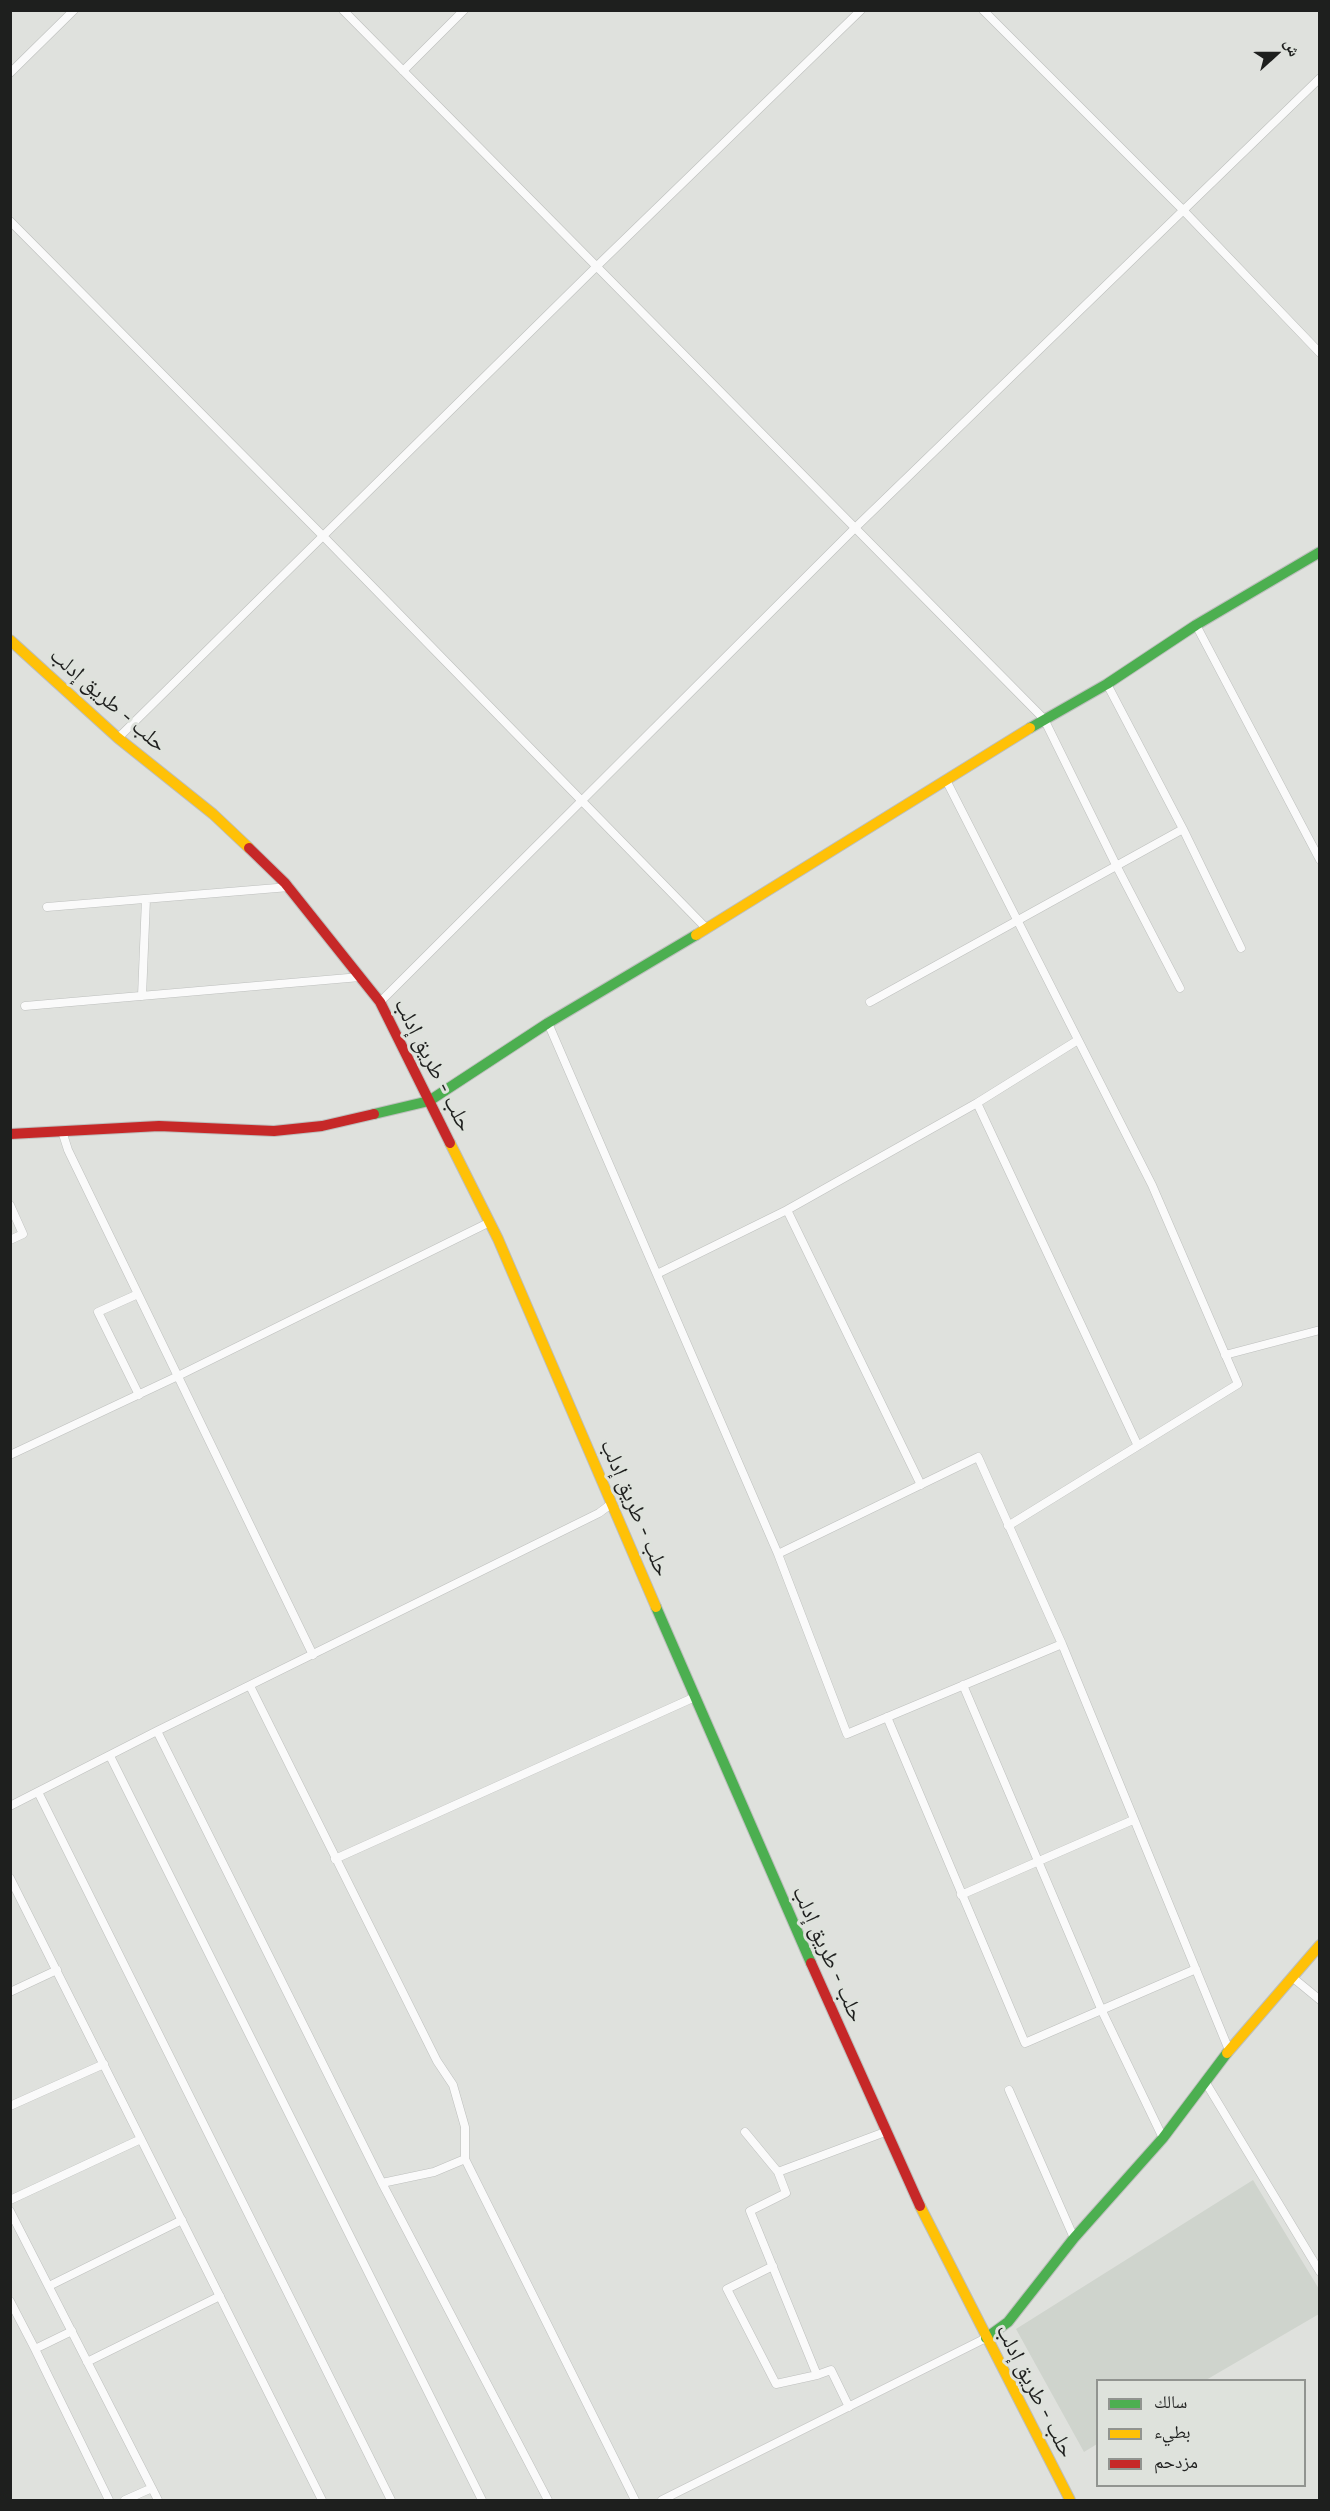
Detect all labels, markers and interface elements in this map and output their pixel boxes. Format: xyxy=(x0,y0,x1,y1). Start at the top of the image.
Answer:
north arrow xyxy=(1246,24,1306,84)
text: ش xyxy=(1280,36,1305,59)
street label: حلب - طريق إدلب xyxy=(44,642,172,758)
street label: حلب - طريق إدلب xyxy=(388,994,478,1136)
street label: حلب - طريق إدلب xyxy=(594,1436,676,1580)
street label: حلب - طريق إدلب xyxy=(786,1882,870,2026)
street label: حلب - طريق إدلب xyxy=(990,2320,1080,2462)
legend xyxy=(1096,2379,1306,2487)
text: سالك xyxy=(1154,2390,1187,2413)
text: بطيء xyxy=(1154,2420,1191,2443)
text: مزدحم xyxy=(1154,2450,1198,2473)

